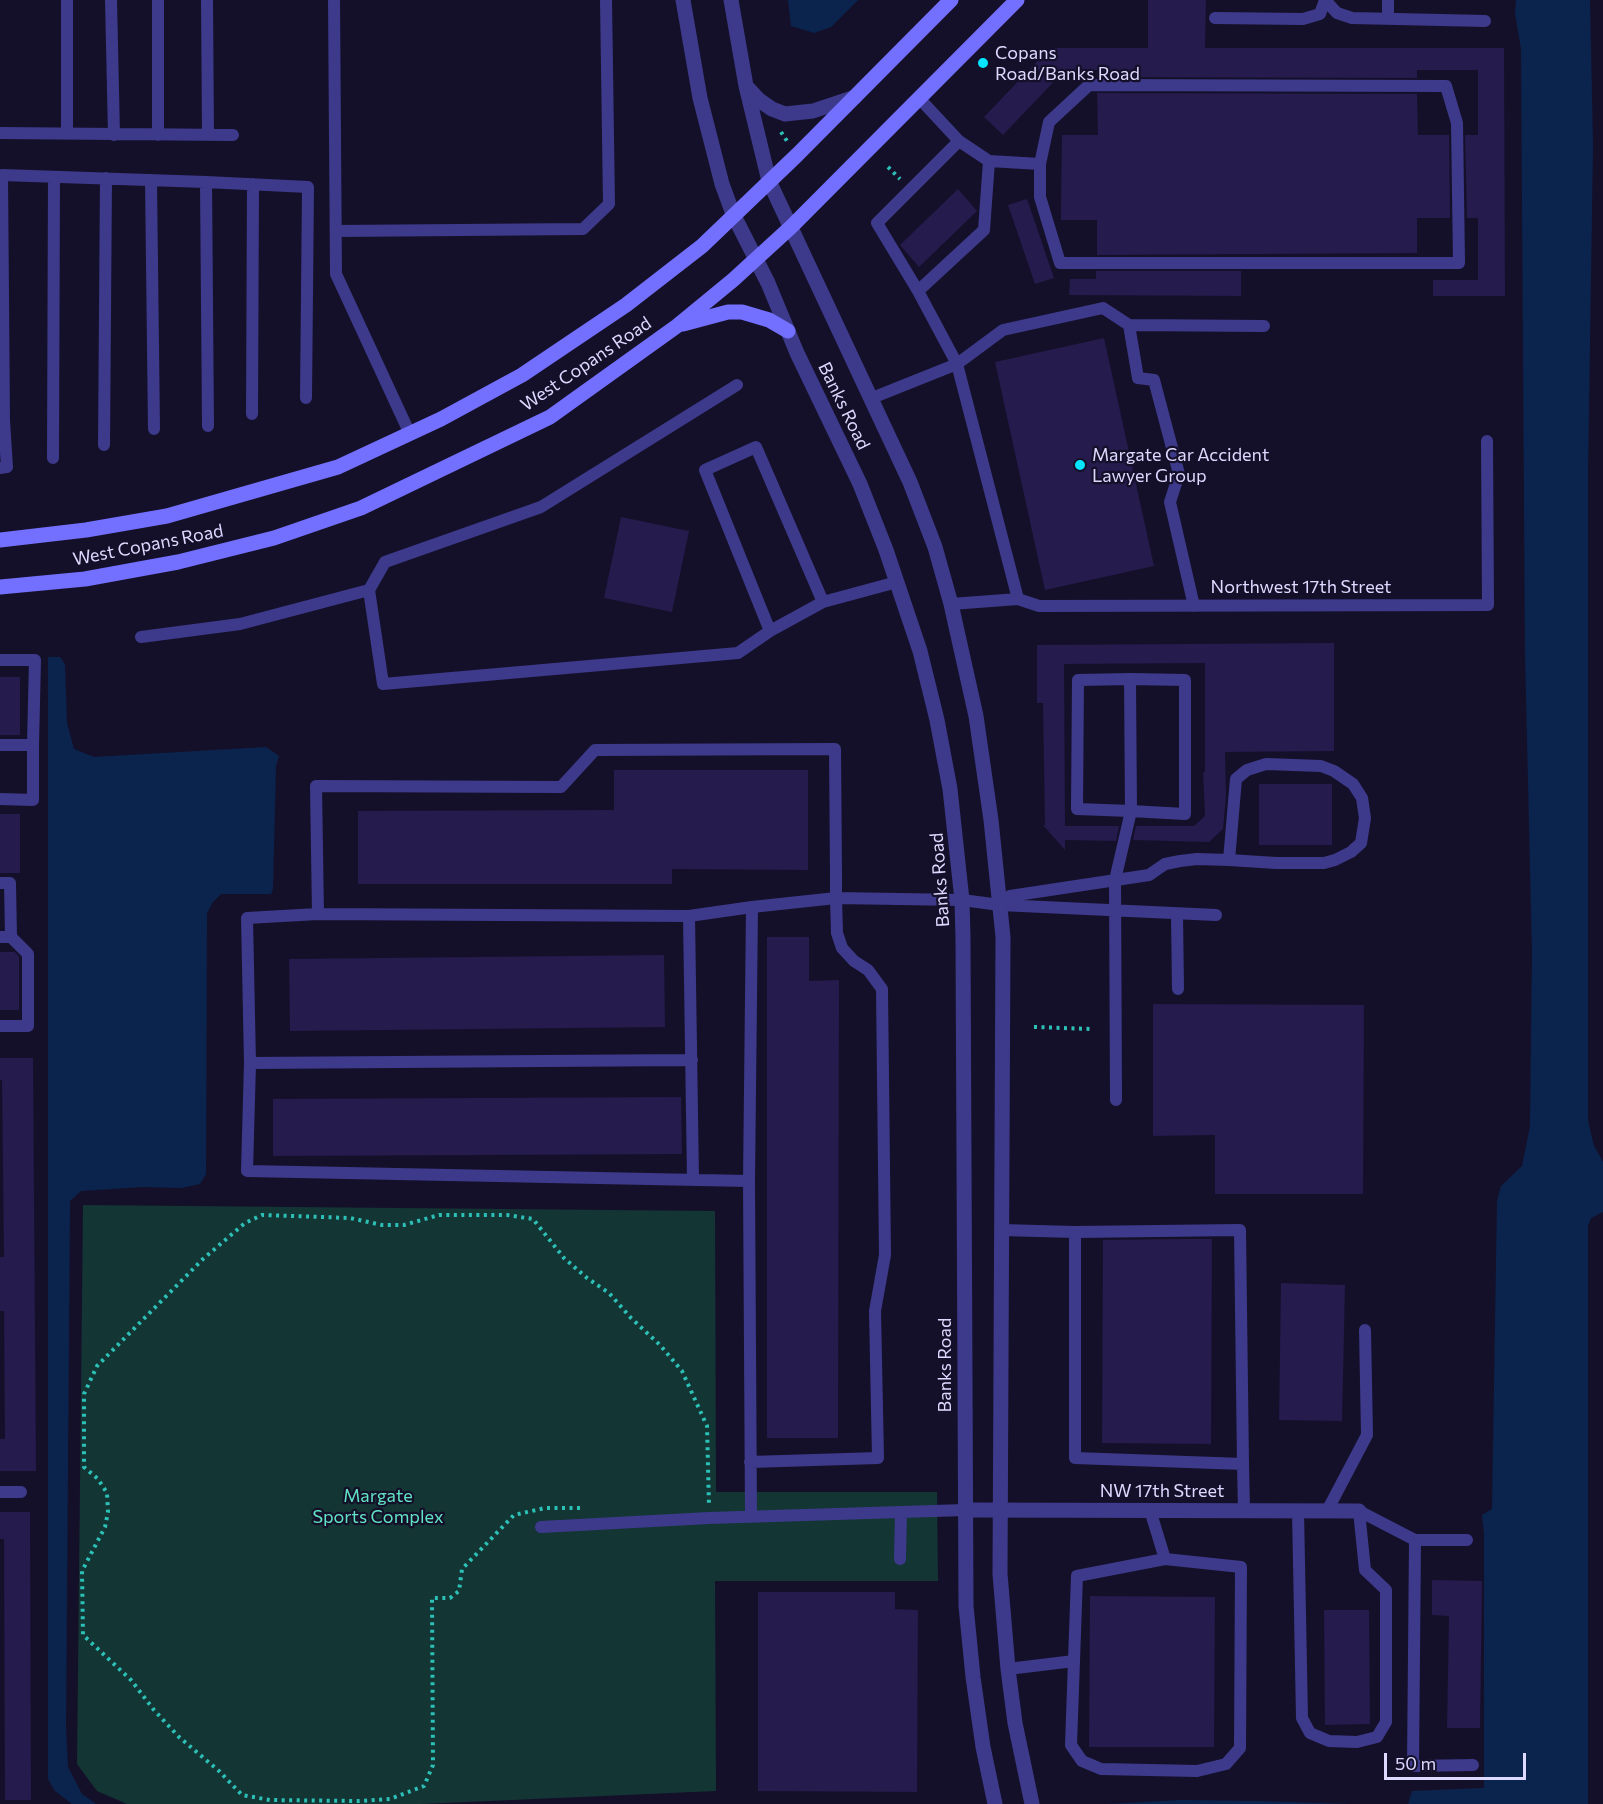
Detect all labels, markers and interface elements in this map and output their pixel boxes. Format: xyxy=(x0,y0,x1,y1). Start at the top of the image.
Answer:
place label: Copans Road/Banks Road xyxy=(995,42,1140,84)
marker: Copans Road/Banks Road xyxy=(976,56,990,70)
street label: West Copans Road xyxy=(517,312,655,416)
street label: Banks Road xyxy=(814,359,874,453)
place label: Margate Car Accident Lawyer Group xyxy=(1092,444,1269,486)
marker: Margate Car Accident Lawyer Group xyxy=(1073,458,1087,472)
street label: West Copans Road xyxy=(71,520,225,570)
street label: Northwest 17th Street xyxy=(1211,576,1391,598)
street label: Banks Road xyxy=(926,832,954,928)
street label: Banks Road xyxy=(934,1318,956,1412)
street label: NW 17th Street xyxy=(1100,1480,1224,1502)
park label: Margate Sports Complex xyxy=(312,1485,444,1528)
scale bar xyxy=(1387,1741,1530,1779)
text: 50 m xyxy=(1395,1752,1436,1774)

